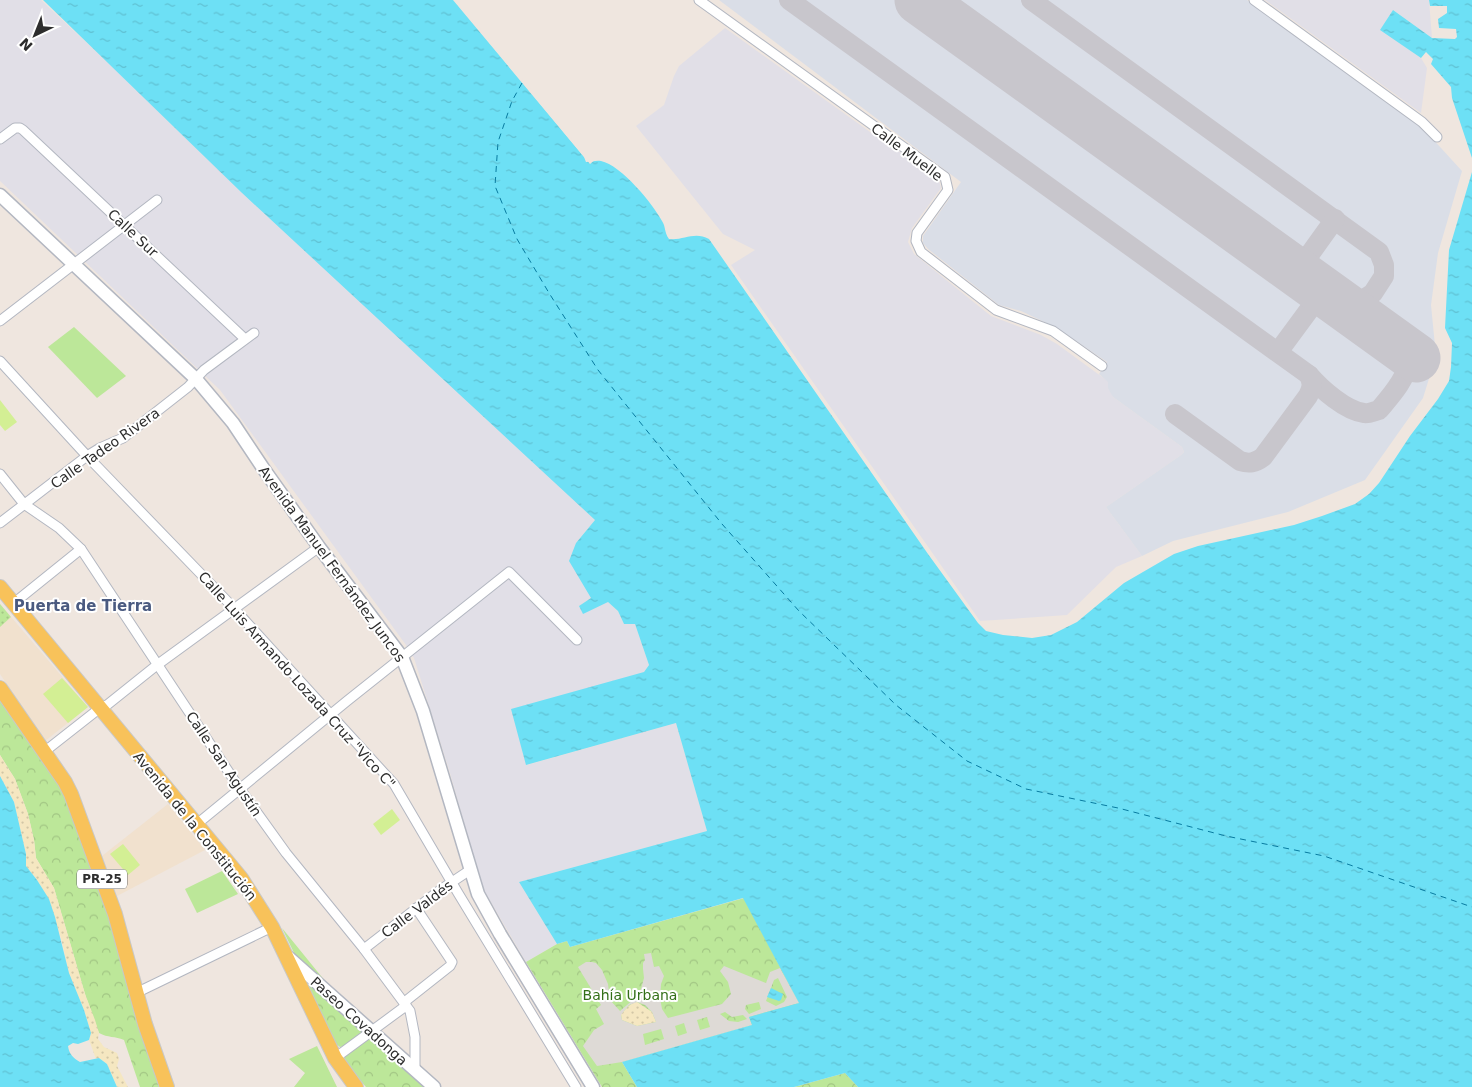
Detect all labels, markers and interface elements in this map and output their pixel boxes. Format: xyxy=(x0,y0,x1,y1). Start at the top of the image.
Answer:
north arrow xyxy=(10,10,60,60)
text: N xyxy=(16,35,36,54)
street label: Calle Muelle xyxy=(868,120,946,184)
street label: Calle Sur xyxy=(105,206,162,260)
street label: Calle Tadeo Rivera xyxy=(47,404,163,492)
street label: Avenida Manuel Fernández Juncos xyxy=(256,463,408,665)
street label: Calle Luis Armando Lozada Cruz "Vico C" xyxy=(195,568,399,792)
district label: Puerta de Tierra xyxy=(14,597,152,615)
street label: Calle San Agustín xyxy=(183,709,265,819)
street label: Avenida de la Constitución xyxy=(130,749,260,903)
road number: PR-25 xyxy=(77,870,127,889)
street label: Calle Valdés xyxy=(378,877,456,941)
street label: Paseo Covadonga xyxy=(307,973,411,1069)
park label: Bahía Urbana xyxy=(583,987,677,1003)

